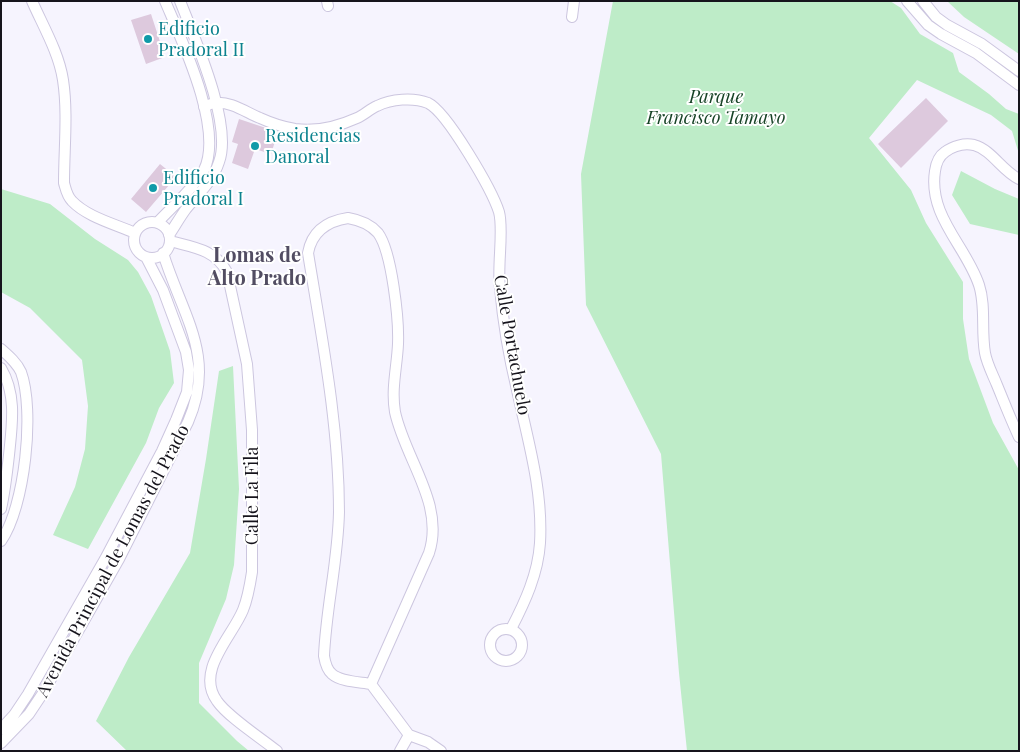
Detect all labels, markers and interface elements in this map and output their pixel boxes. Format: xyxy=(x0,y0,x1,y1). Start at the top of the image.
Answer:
place label: Edificio Pradoral II xyxy=(158,18,245,60)
marker: Edificio Pradoral II xyxy=(142,33,154,45)
park label: Parque Francisco Tamayo xyxy=(646,86,786,128)
place label: Residencias Danoral xyxy=(265,125,360,168)
marker: Residencias Danoral xyxy=(249,140,261,152)
place label: Edificio Pradoral I xyxy=(163,167,244,210)
marker: Edificio Pradoral I xyxy=(147,182,159,194)
district label: Lomas de Alto Prado xyxy=(208,244,306,291)
street label: Calle Portachuelo xyxy=(489,273,535,417)
street label: Avenida Principal de Lomas del Prado xyxy=(32,421,194,701)
street label: Calle La Fila xyxy=(241,447,263,545)

